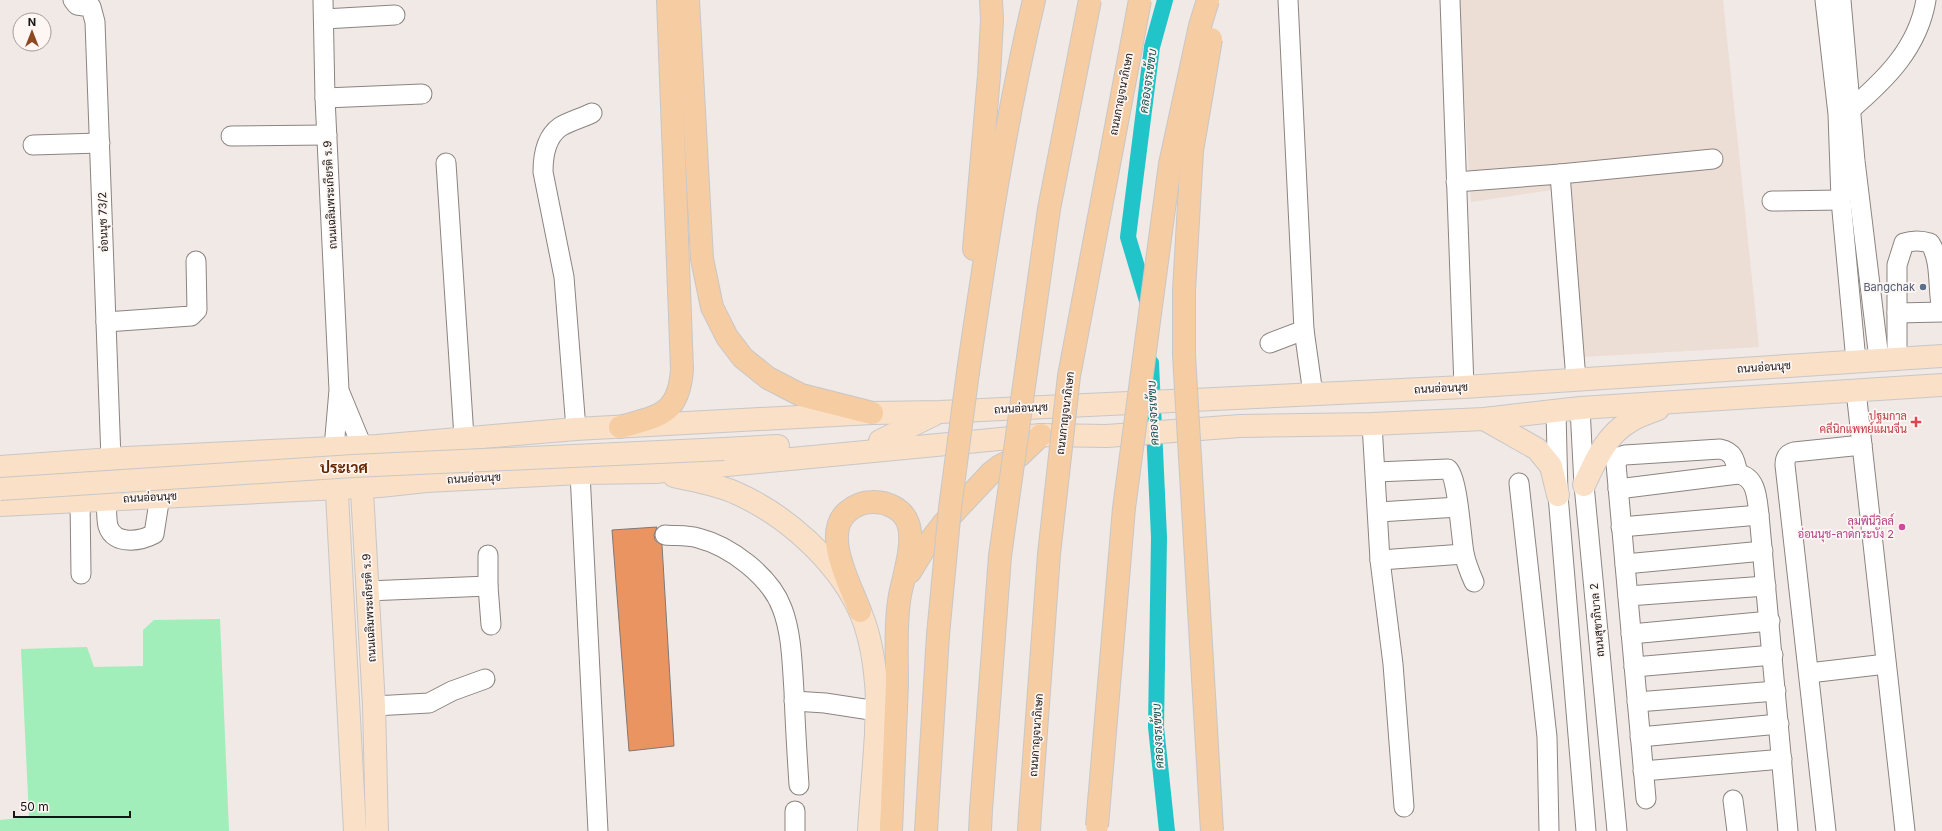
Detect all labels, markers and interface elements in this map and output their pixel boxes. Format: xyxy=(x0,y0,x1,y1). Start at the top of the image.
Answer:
north arrow xyxy=(12,12,52,52)
text: N xyxy=(28,15,36,29)
water label: คลองจรเข้ขบ xyxy=(1136,48,1159,114)
street label: ถนนกาญจนาภิเษก xyxy=(1106,52,1136,136)
street label: ถนนเฉลิมพระเกียรติ ร.9 xyxy=(319,140,340,250)
street label: อ่อนนุช 73/2 xyxy=(95,192,113,252)
place label: Bangchak xyxy=(1863,280,1915,294)
marker: Bangchak xyxy=(1918,282,1928,292)
street label: ถนนอ่อนนุช xyxy=(1737,358,1792,378)
street label: ถนนกาญจนาภิเษก xyxy=(1053,371,1077,455)
water label: คลองจรเข้ขบ xyxy=(1143,380,1162,446)
street label: ถนนอ่อนนุช xyxy=(1414,380,1469,398)
street label: ถนนอ่อนนุช xyxy=(994,400,1049,418)
place label: ปฐมกาล คลีนิกแพทย์แผนจีน xyxy=(1819,409,1907,436)
marker: ปฐมกาล คลีนิกแพทย์แผนจีน xyxy=(1910,416,1922,428)
district label: ประเวศ xyxy=(320,458,368,477)
street label: ถนนอ่อนนุช xyxy=(447,470,502,488)
street label: ถนนอ่อนนุช xyxy=(123,489,178,507)
place label: ลุมพินีวิลล์ อ่อนนุช-ลาดกระบัง 2 xyxy=(1798,513,1894,543)
marker: ลุมพินีวิลล์ อ่อนนุช-ลาดกระบัง 2 xyxy=(1897,522,1907,532)
street label: ถนนเฉลิมพระเกียรติ ร.9 xyxy=(358,553,379,663)
street label: ถนนสุขาภิบาล 2 xyxy=(1587,582,1609,657)
street label: ถนนกาญจนาภิเษก xyxy=(1026,693,1046,777)
water label: คลองจรเข้ขบ xyxy=(1148,703,1167,769)
scale bar xyxy=(14,793,130,819)
text: 50 m xyxy=(20,799,49,814)

